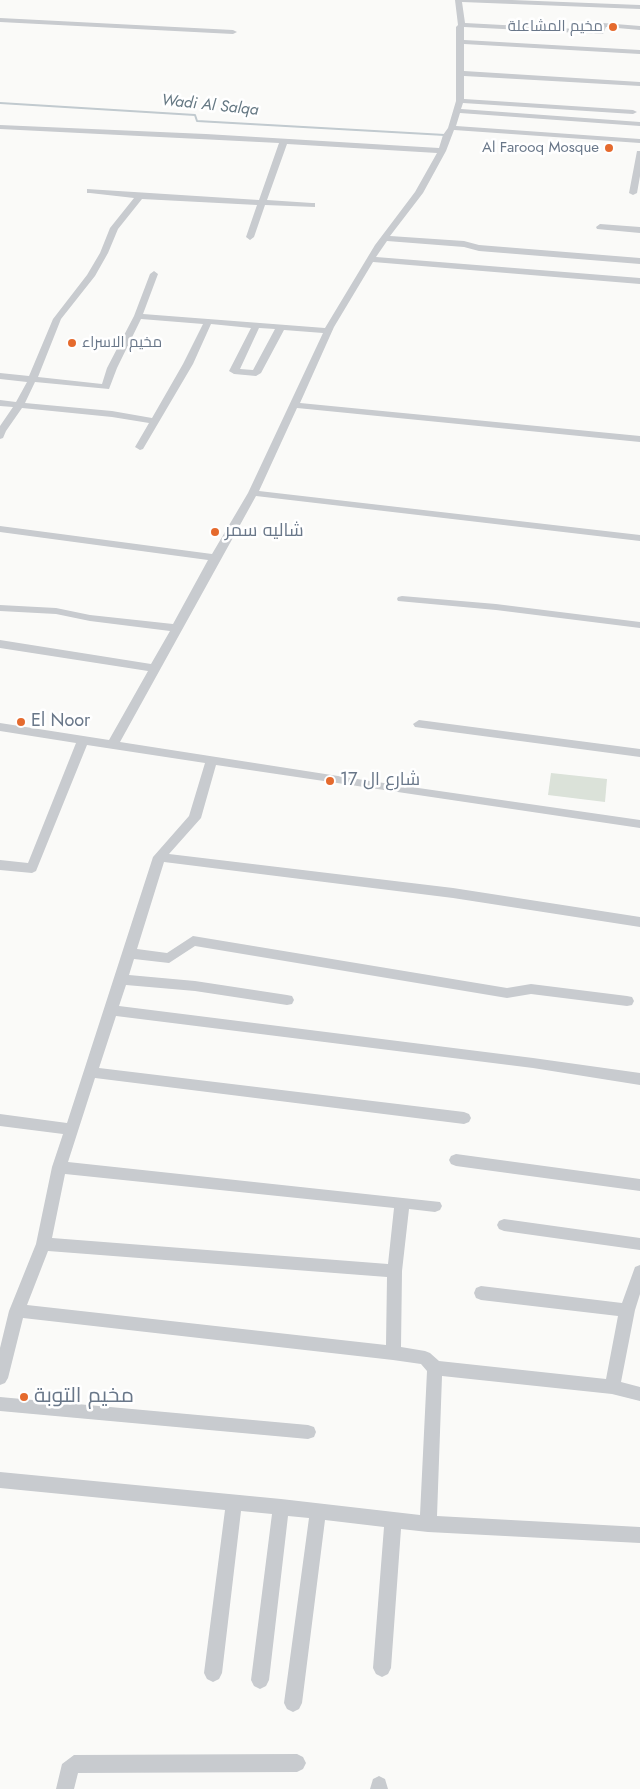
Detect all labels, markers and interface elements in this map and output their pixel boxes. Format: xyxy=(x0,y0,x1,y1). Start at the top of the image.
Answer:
place label: مخيم المشاعلة xyxy=(508,18,603,36)
marker: مخيم المشاعلة xyxy=(607,21,619,33)
water label: Wadi Al Salqa xyxy=(160,91,260,121)
place label: Al Farooq Mosque xyxy=(482,139,599,157)
marker: Al Farooq Mosque xyxy=(603,142,615,154)
place label: مخيم الاسراء xyxy=(82,334,162,352)
marker: مخيم الاسراء xyxy=(66,337,78,349)
place label: شاليه سمر xyxy=(225,521,304,543)
marker: شاليه سمر xyxy=(209,526,221,538)
place label: El Noor xyxy=(31,711,90,733)
marker: El Noor xyxy=(15,716,27,728)
place label: شارع ال 17 xyxy=(340,770,420,792)
marker: شارع ال 17 xyxy=(324,775,336,787)
place label: مخيم التوبة xyxy=(34,1384,134,1410)
marker: مخيم التوبة xyxy=(18,1391,30,1403)

